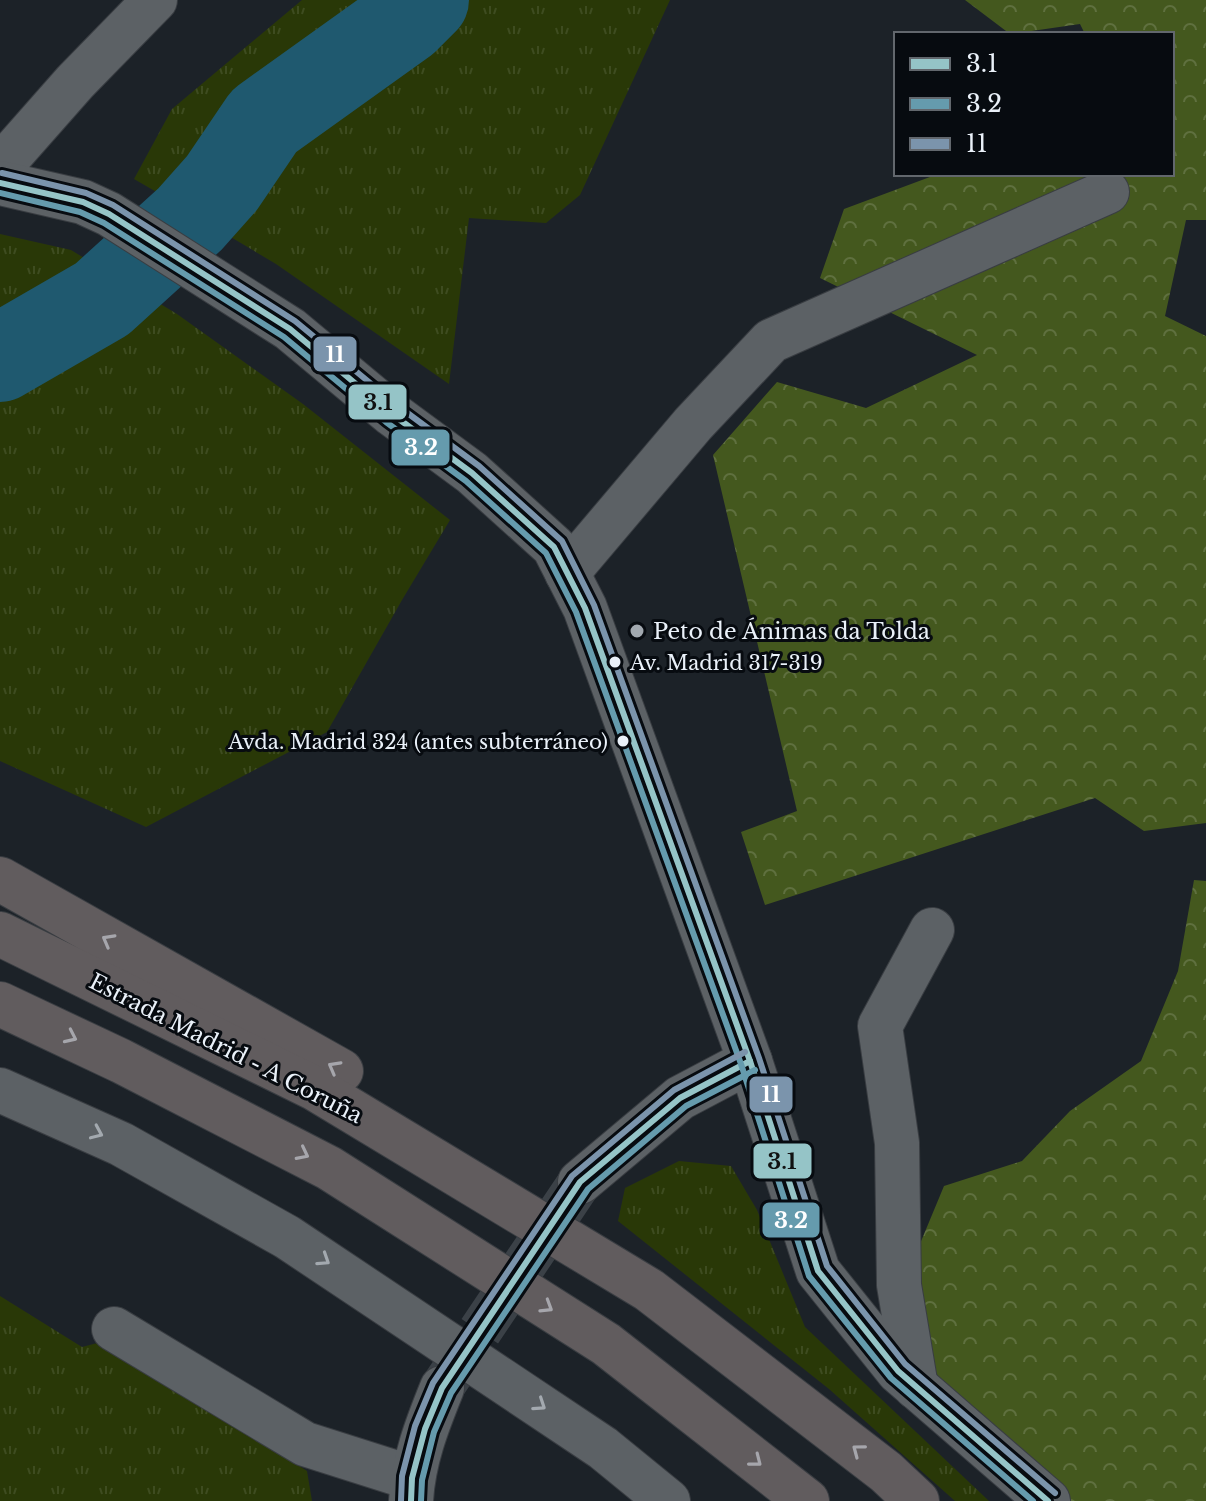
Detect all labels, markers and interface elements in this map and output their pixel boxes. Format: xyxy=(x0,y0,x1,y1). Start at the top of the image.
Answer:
legend xyxy=(894,32,1174,176)
text: 3.1 xyxy=(966,49,998,78)
text: 3.2 xyxy=(966,89,1002,118)
text: 11 xyxy=(966,129,987,158)
line badge: 11 xyxy=(312,335,358,373)
text: 11 xyxy=(325,341,345,368)
line badge: 3.1 xyxy=(347,383,408,421)
text: 3.1 xyxy=(363,389,393,416)
line badge: 3.2 xyxy=(390,428,451,467)
text: 3.2 xyxy=(404,434,438,461)
place label: Peto de Ánimas da Tolda xyxy=(653,617,931,645)
marker: Peto de Ánimas da Tolda xyxy=(628,622,646,640)
place label: Av. Madrid 317-319 xyxy=(629,651,823,675)
marker: Av. Madrid 317-319 xyxy=(607,654,623,670)
place label: Avda. Madrid 324 (antes subterráneo) xyxy=(227,730,608,754)
marker: Avda. Madrid 324 (antes subterráneo) xyxy=(615,733,631,749)
one-way arrow xyxy=(102,934,116,950)
street label: Estrada Madrid - A Coruña xyxy=(85,968,368,1130)
one-way arrow xyxy=(62,1027,77,1043)
one-way arrow xyxy=(328,1061,343,1077)
line badge: 11 xyxy=(748,1075,794,1114)
text: 11 xyxy=(761,1081,781,1108)
one-way arrow xyxy=(89,1124,103,1140)
line badge: 3.1 xyxy=(752,1142,813,1180)
one-way arrow xyxy=(294,1145,309,1160)
text: 3.1 xyxy=(767,1148,797,1175)
line badge: 3.2 xyxy=(761,1201,821,1239)
text: 3.2 xyxy=(774,1207,808,1234)
one-way arrow xyxy=(315,1251,329,1266)
one-way arrow xyxy=(538,1297,553,1312)
one-way arrow xyxy=(531,1395,545,1410)
one-way arrow xyxy=(852,1446,866,1460)
one-way arrow xyxy=(747,1451,761,1466)

